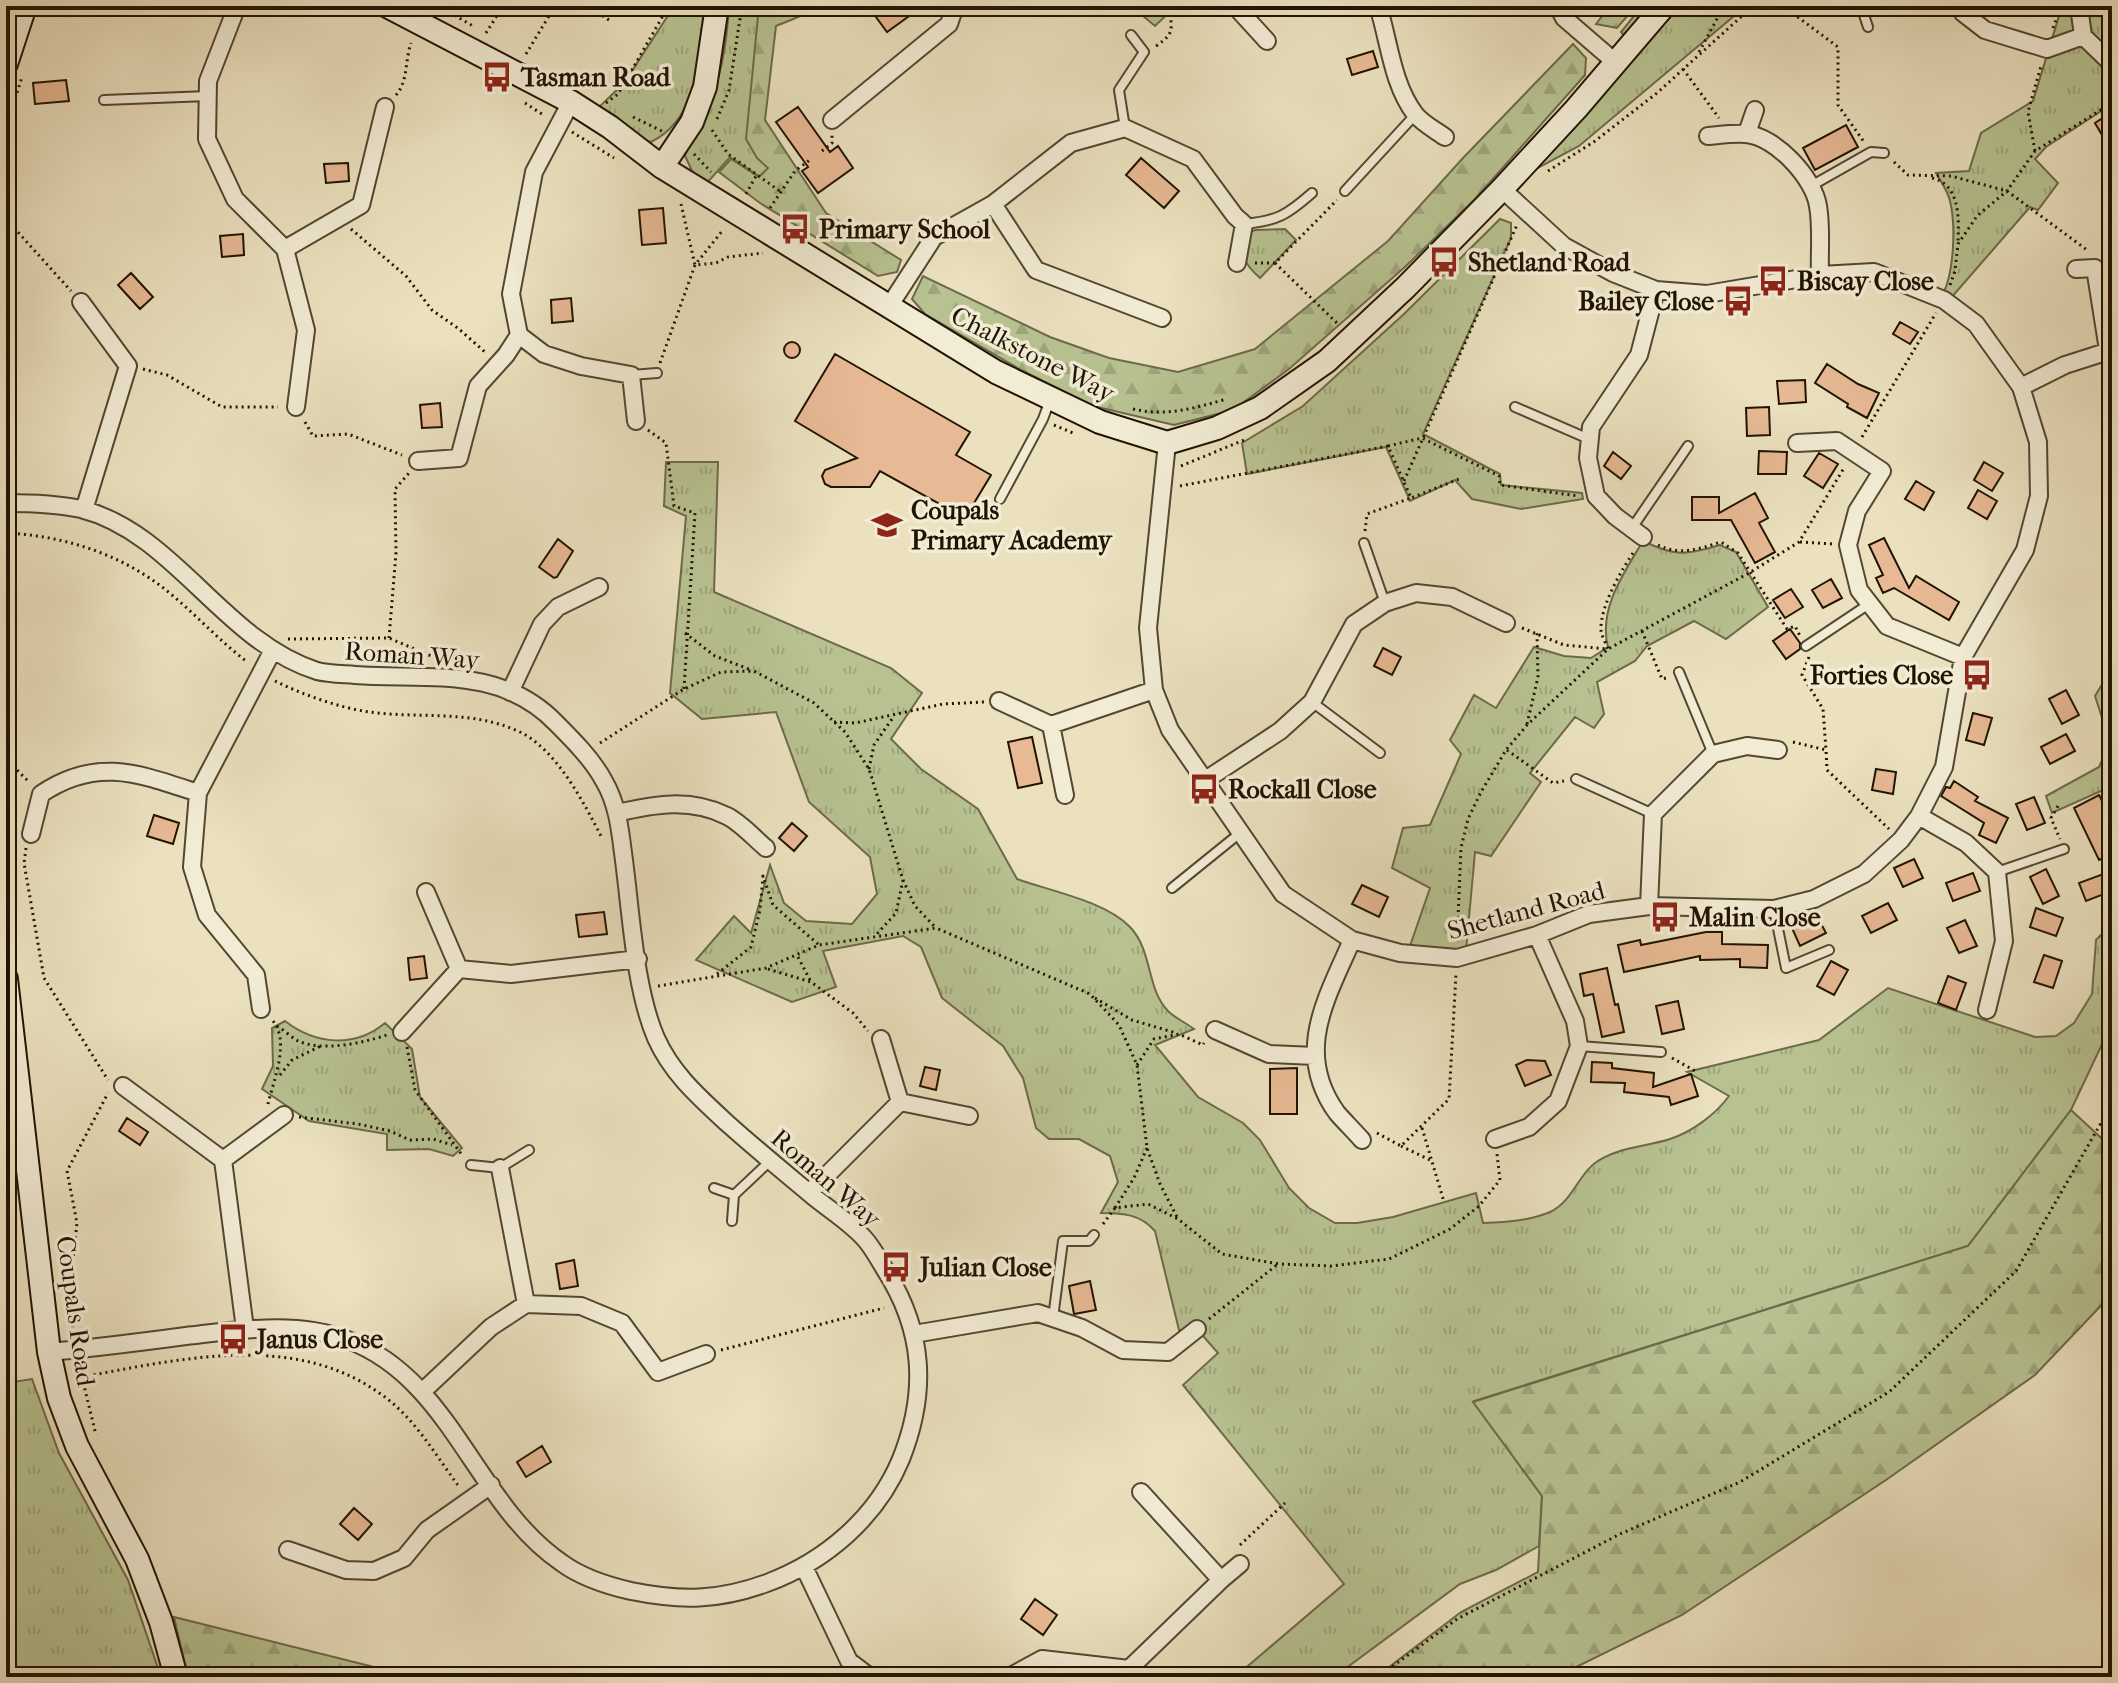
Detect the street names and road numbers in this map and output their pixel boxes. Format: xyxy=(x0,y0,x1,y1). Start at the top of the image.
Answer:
street label: Chalkstone Way xyxy=(946,300,1121,409)
street label: Roman Way xyxy=(344,635,482,676)
street label: Shetland Road xyxy=(1444,874,1609,946)
street label: Roman Way xyxy=(765,1122,888,1235)
street label: Coupals Road xyxy=(50,1234,102,1389)

